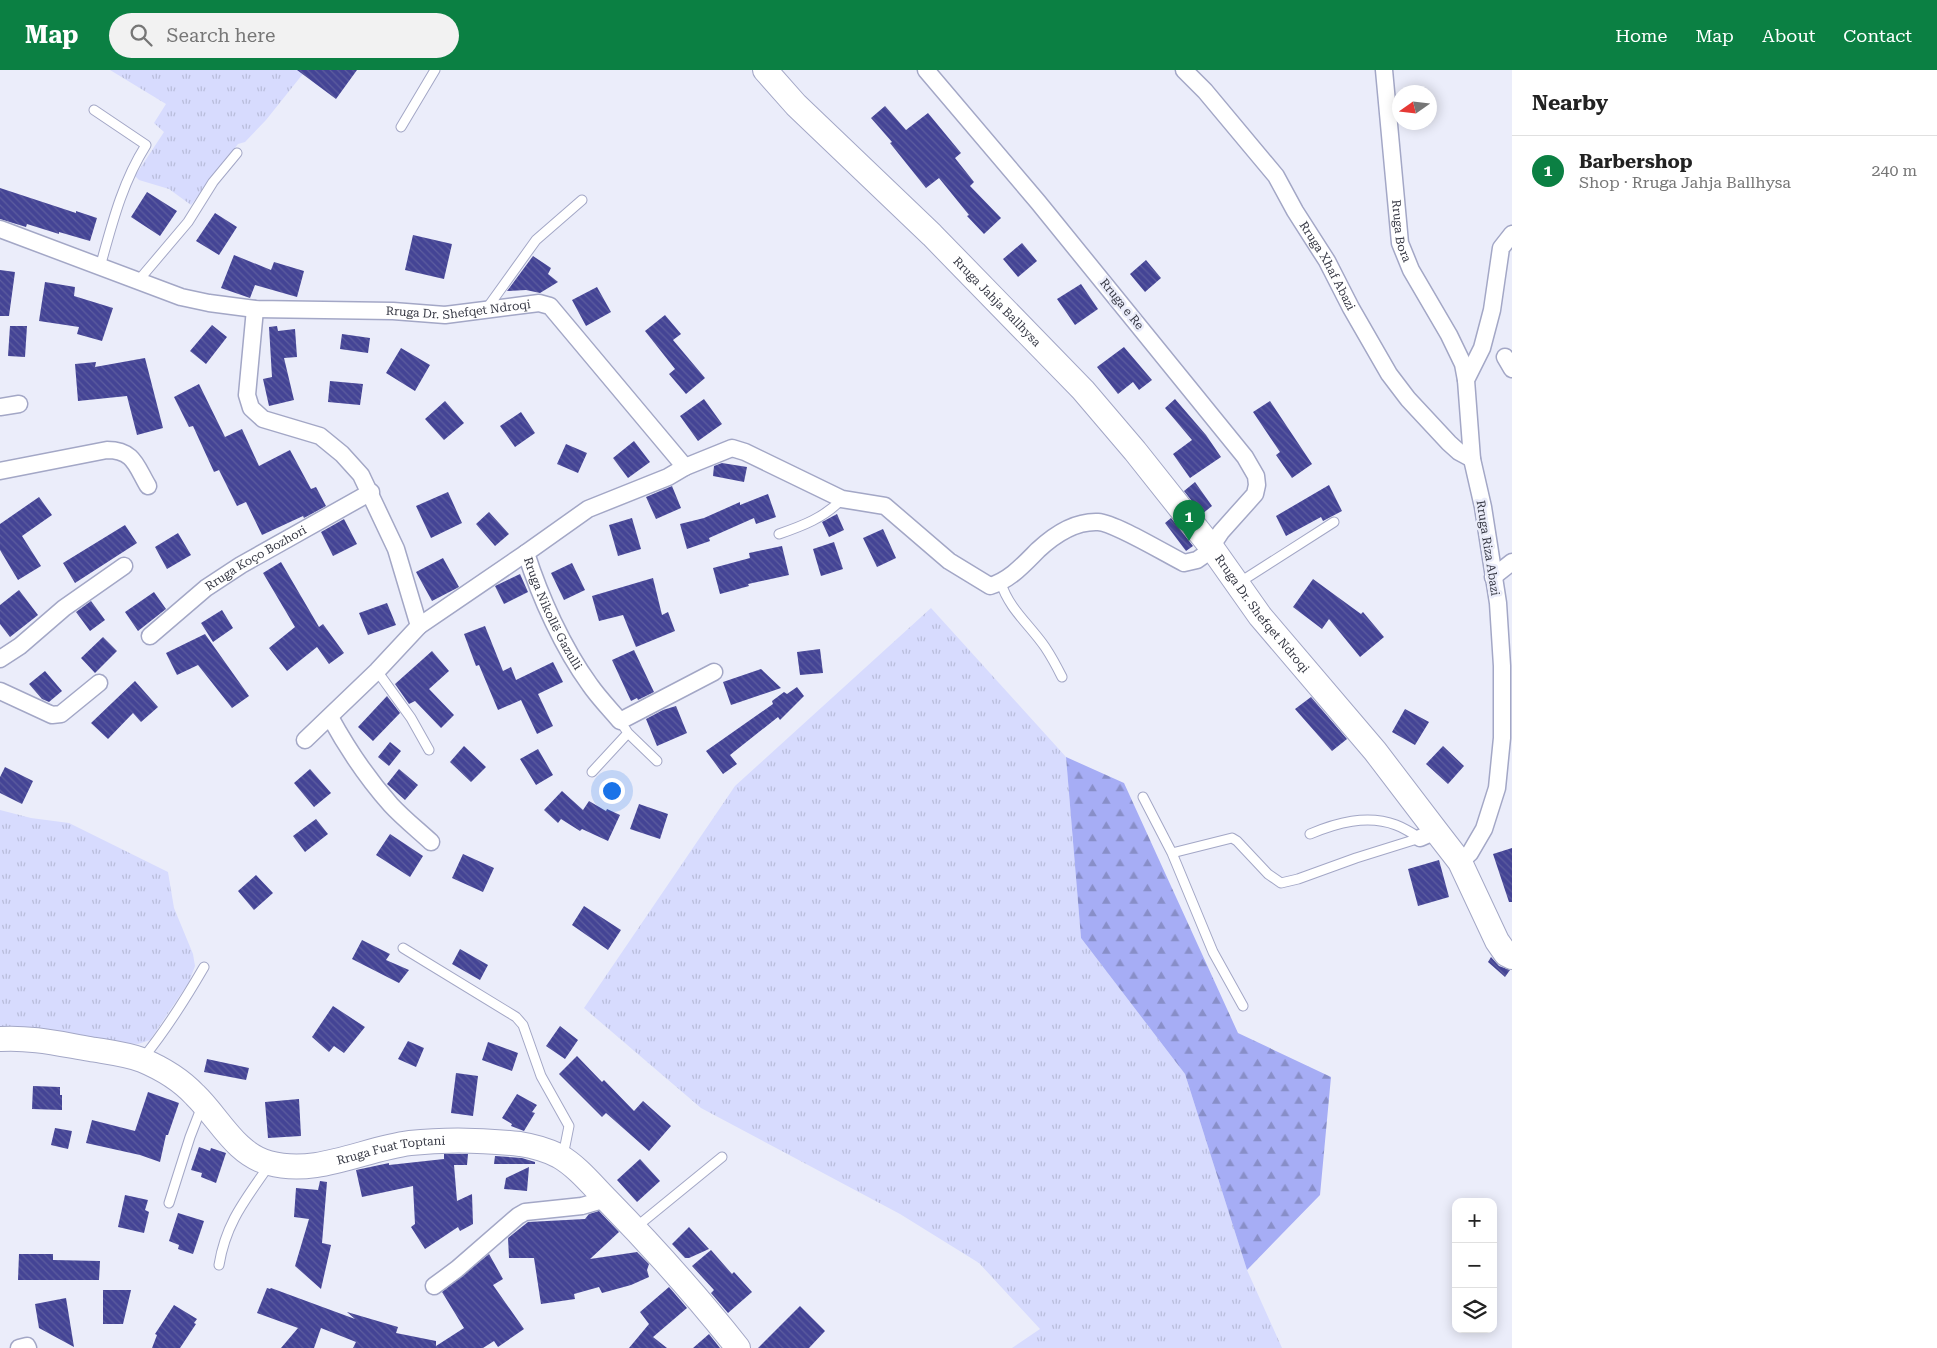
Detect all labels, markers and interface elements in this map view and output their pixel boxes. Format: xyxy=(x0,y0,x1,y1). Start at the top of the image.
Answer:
search box xyxy=(109,13,459,58)
text: Map xyxy=(25,21,79,49)
icon: search xyxy=(127,21,155,49)
text: Search here xyxy=(167,24,275,47)
text: Home xyxy=(1615,25,1667,46)
text: Map xyxy=(1695,25,1734,46)
text: About xyxy=(1762,25,1815,46)
text: Contact xyxy=(1843,25,1912,46)
north arrow xyxy=(1392,85,1437,130)
text: Nearby xyxy=(1532,91,1608,115)
text: Barbershop xyxy=(1579,150,1692,173)
text: 1 xyxy=(1544,161,1552,180)
text: 240 m xyxy=(1871,161,1917,180)
text: Shop · Rruga Jahja Ballhysa xyxy=(1579,173,1791,192)
street label: Rruga Bora xyxy=(1389,199,1414,265)
street label: Rruga Xhaf Abazi xyxy=(1296,219,1358,313)
street label: Rruga Jahja Ballhysa xyxy=(950,254,1044,350)
street label: Rruga e Re xyxy=(1097,276,1147,333)
street label: Rruga Dr. Shefqet Ndroqi xyxy=(386,297,532,322)
street label: Rruga Riza Abazi xyxy=(1474,499,1502,597)
pin: 1 xyxy=(1173,500,1205,541)
street label: Rruga Koço Bozhori xyxy=(203,523,309,593)
street label: Rruga Dr. Shefqet Ndroqi xyxy=(1212,552,1312,676)
street label: Rruga Nikollë Gazulli xyxy=(521,555,585,672)
your location xyxy=(599,778,625,804)
street label: Rruga Fuat Toptani xyxy=(335,1134,446,1168)
map controls xyxy=(1452,1198,1497,1333)
button: + xyxy=(1452,1198,1497,1243)
button: − xyxy=(1452,1243,1497,1288)
button: layers xyxy=(1452,1288,1497,1333)

